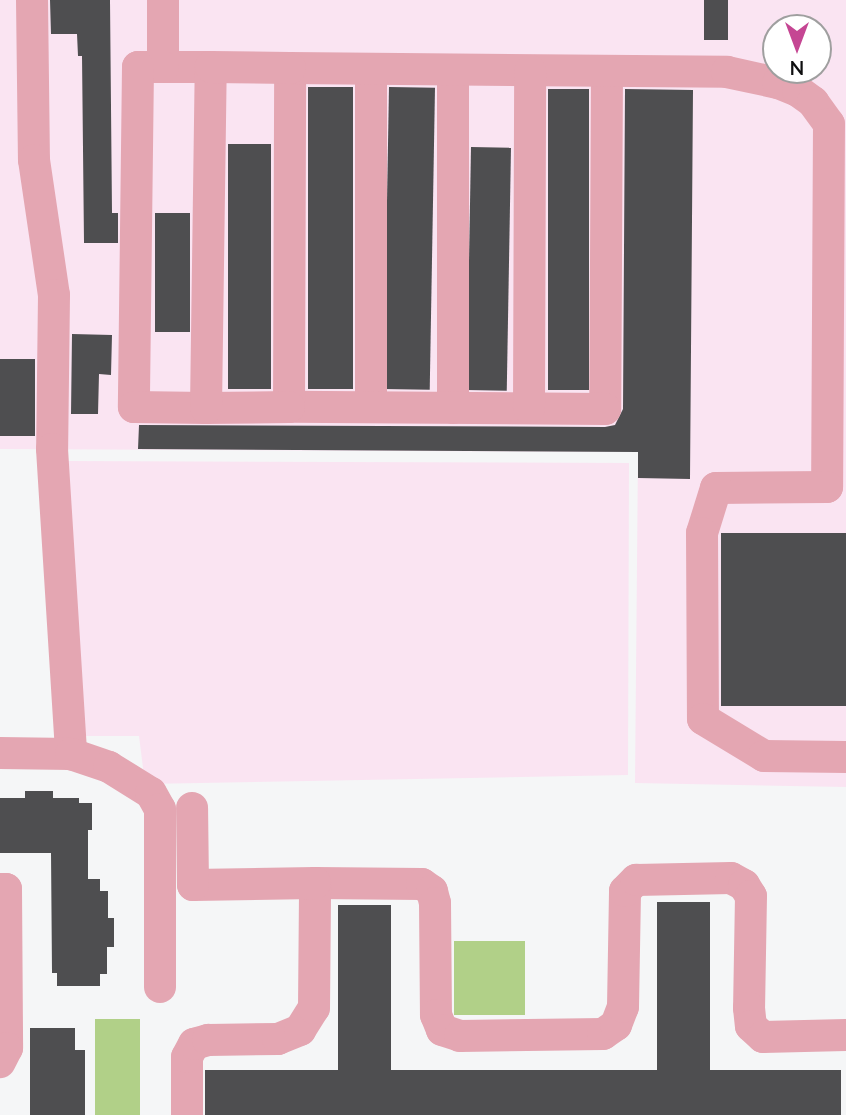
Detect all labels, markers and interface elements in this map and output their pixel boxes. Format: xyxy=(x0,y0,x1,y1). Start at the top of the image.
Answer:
north arrow xyxy=(762,14,832,84)
text: N xyxy=(790,57,804,80)

